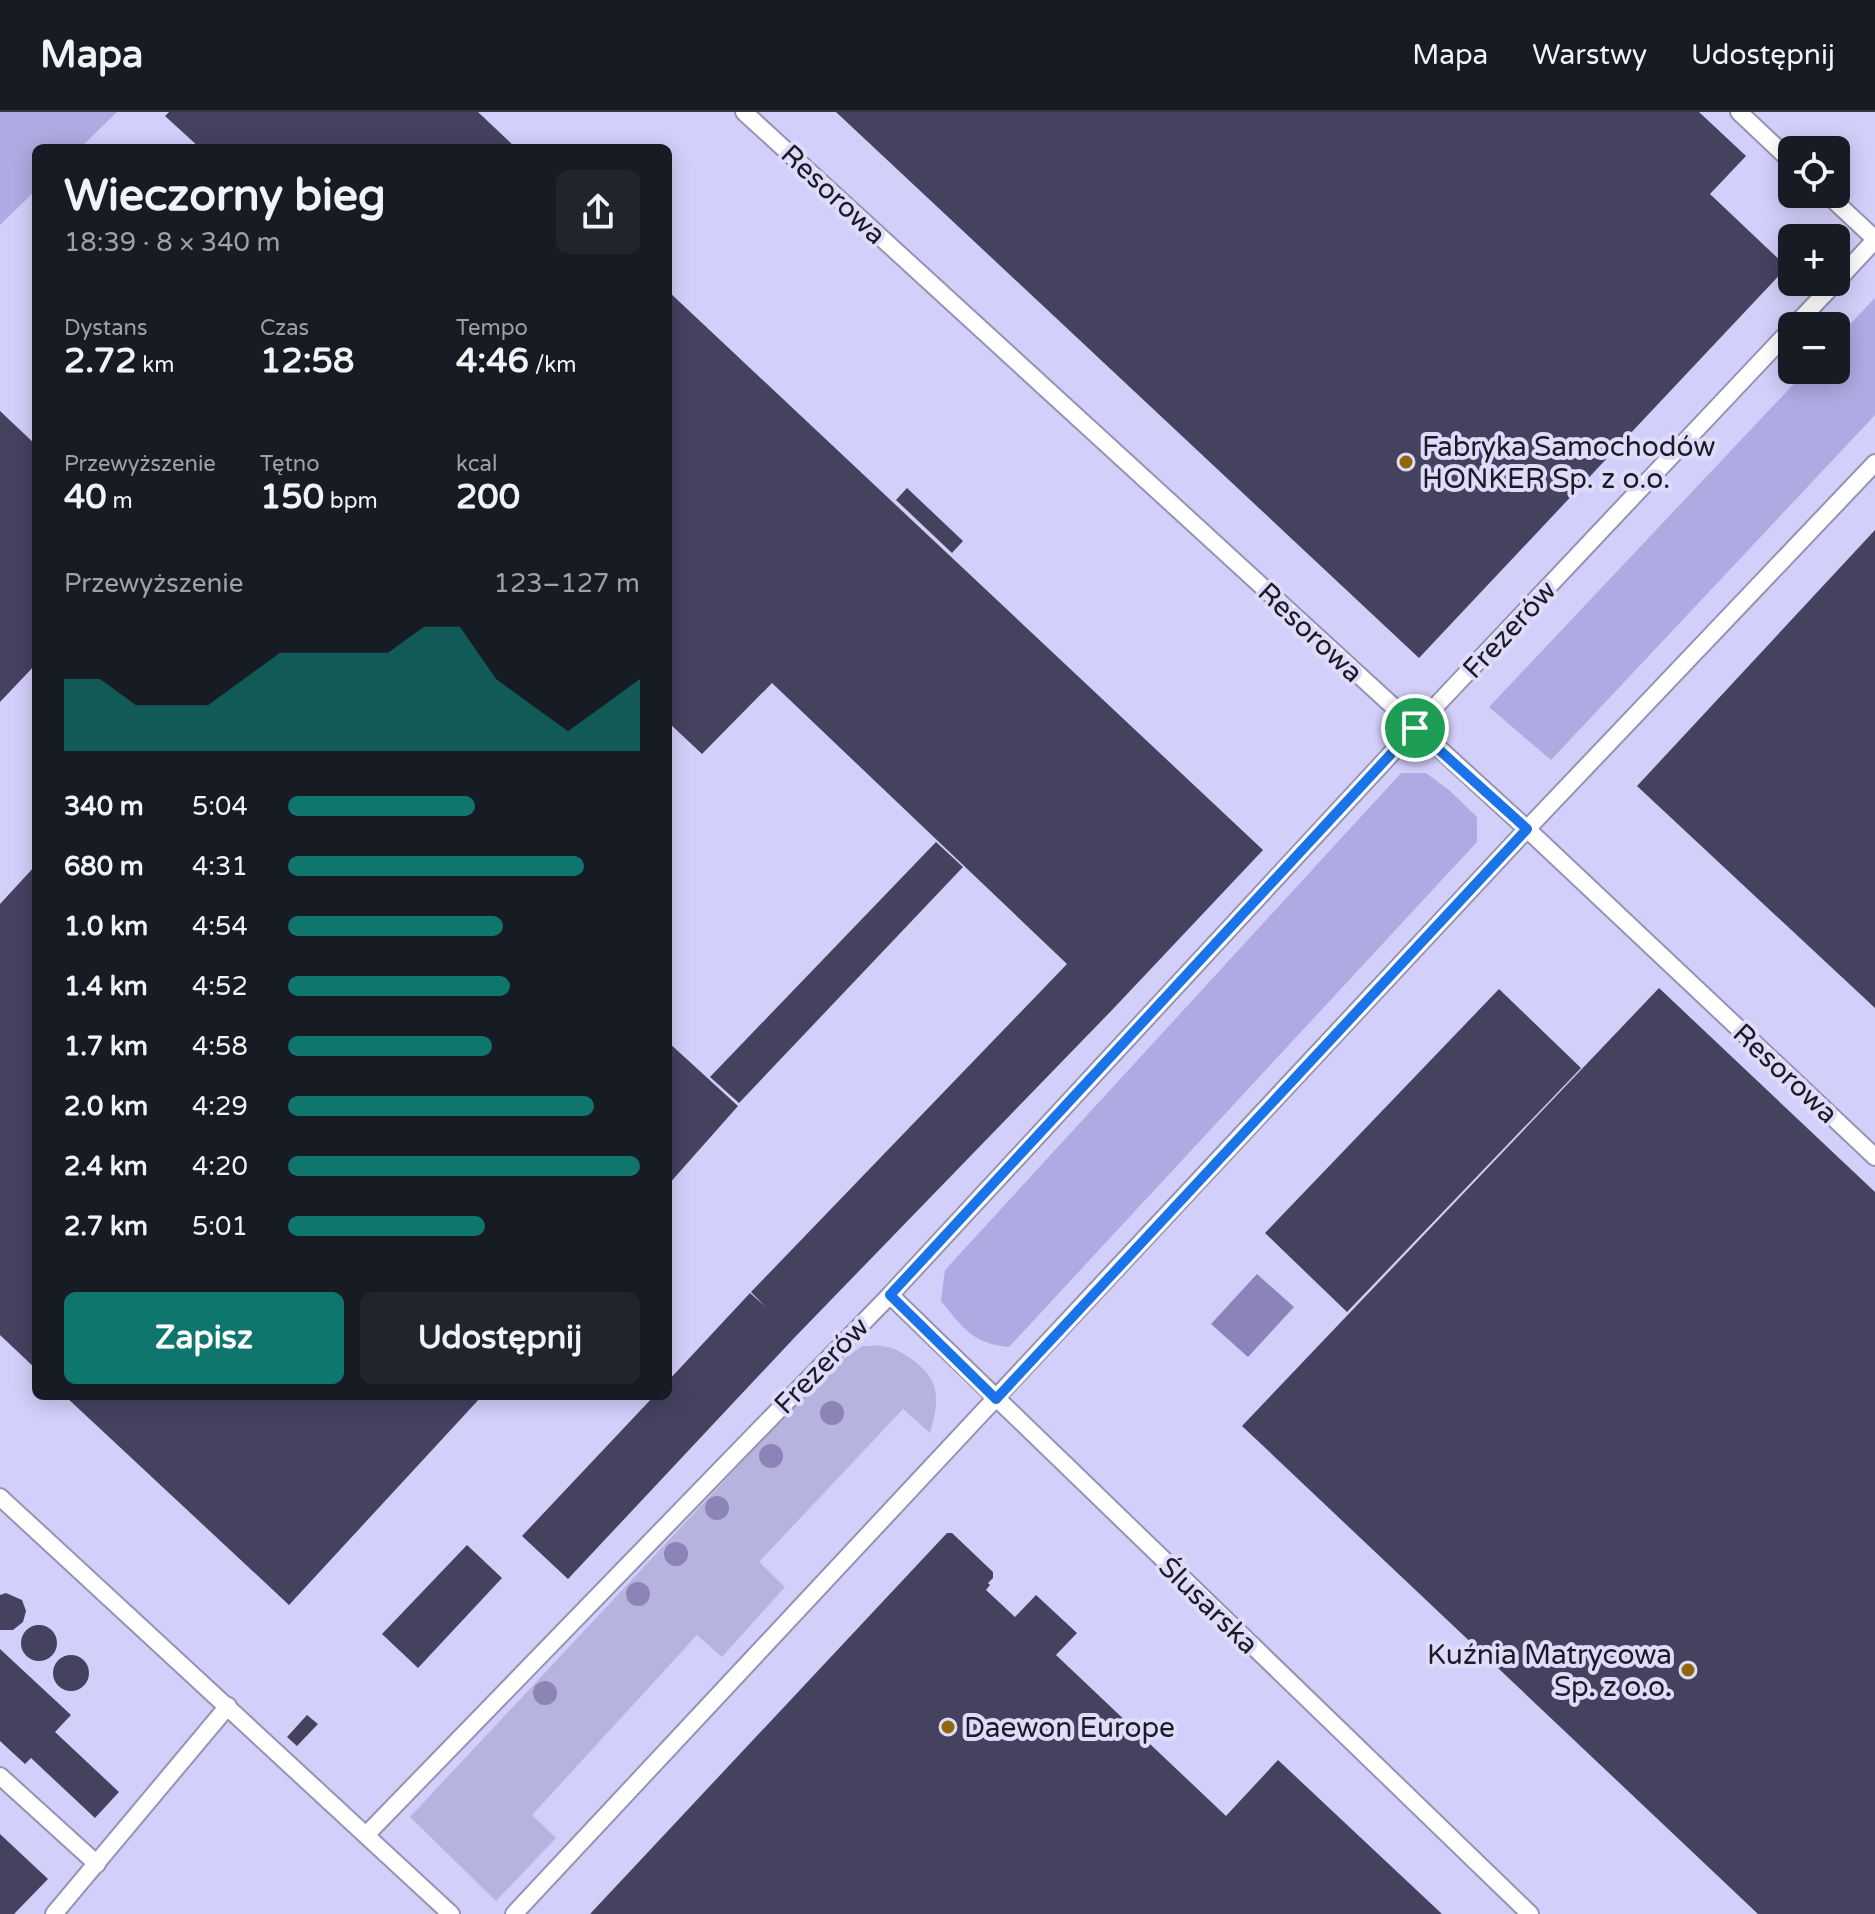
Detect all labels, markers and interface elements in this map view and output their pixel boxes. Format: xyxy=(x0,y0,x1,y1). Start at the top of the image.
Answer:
text: Mapa xyxy=(40,32,143,78)
text: Mapa xyxy=(1412,38,1488,72)
text: Warstwy xyxy=(1532,38,1647,72)
text: Udostępnij xyxy=(1691,38,1835,72)
map controls xyxy=(1778,136,1850,384)
button: locate xyxy=(1778,136,1850,208)
street label: Resorowa xyxy=(774,138,893,252)
text: Wieczorny bieg xyxy=(64,170,386,223)
button: share xyxy=(556,170,640,254)
button: + xyxy=(1778,224,1850,296)
text: 18:39 · 8 × 340 m xyxy=(64,227,280,258)
button: − xyxy=(1778,312,1850,384)
text: Dystans xyxy=(64,315,148,341)
text: Czas xyxy=(260,315,309,341)
text: Tempo xyxy=(456,315,528,341)
text: 2.72 xyxy=(64,341,137,382)
text: 12:58 xyxy=(260,341,354,382)
text: 4:46 xyxy=(456,341,529,382)
text: km xyxy=(137,352,174,378)
text: /km xyxy=(529,352,577,378)
place label: Fabryka Samochodów HONKER Sp. z o.o. xyxy=(1422,430,1715,496)
text: Przewyższenie xyxy=(64,451,216,477)
text: Tętno xyxy=(260,451,320,477)
text: kcal xyxy=(456,451,497,477)
marker: Fabryka Samochodów HONKER Sp. z o.o. xyxy=(1397,453,1415,471)
text: 40 xyxy=(64,477,107,518)
text: 150 xyxy=(260,477,324,518)
text: 200 xyxy=(456,477,520,518)
text: m xyxy=(107,488,133,514)
text: bpm xyxy=(324,488,378,514)
text: Przewyższenie xyxy=(64,568,243,599)
text: 123–127 m xyxy=(494,568,640,599)
street label: Frezerów xyxy=(1456,574,1564,686)
street label: Resorowa xyxy=(1251,576,1370,690)
pin xyxy=(1381,694,1449,762)
icon: arrive xyxy=(1393,706,1437,750)
text: 340 m xyxy=(64,791,144,822)
text: 5:04 xyxy=(192,791,248,822)
text: 680 m xyxy=(64,851,144,882)
text: 4:31 xyxy=(192,851,248,882)
text: 1.0 km xyxy=(64,911,148,942)
text: 4:54 xyxy=(192,911,248,942)
text: 1.4 km xyxy=(64,971,148,1002)
text: 4:52 xyxy=(192,971,248,1002)
street label: Resorowa xyxy=(1726,1017,1845,1131)
text: 1.7 km xyxy=(64,1031,148,1062)
text: 4:58 xyxy=(192,1031,248,1062)
text: 2.0 km xyxy=(64,1091,148,1122)
text: 4:29 xyxy=(192,1091,248,1122)
text: 2.4 km xyxy=(64,1151,148,1182)
text: 4:20 xyxy=(192,1151,248,1182)
text: 2.7 km xyxy=(64,1211,148,1242)
text: 5:01 xyxy=(192,1211,248,1242)
button: Zapisz xyxy=(64,1292,344,1384)
button: Udostępnij xyxy=(360,1292,640,1384)
street label: Frezerów xyxy=(767,1310,876,1421)
street label: Ślusarska xyxy=(1151,1550,1265,1661)
place label: Kuźnia Matrycowa Sp. z o.o. xyxy=(1427,1638,1672,1704)
marker: Kuźnia Matrycowa Sp. z o.o. xyxy=(1679,1661,1697,1679)
place label: Daewon Europe xyxy=(964,1711,1175,1745)
marker: Daewon Europe xyxy=(939,1718,957,1736)

